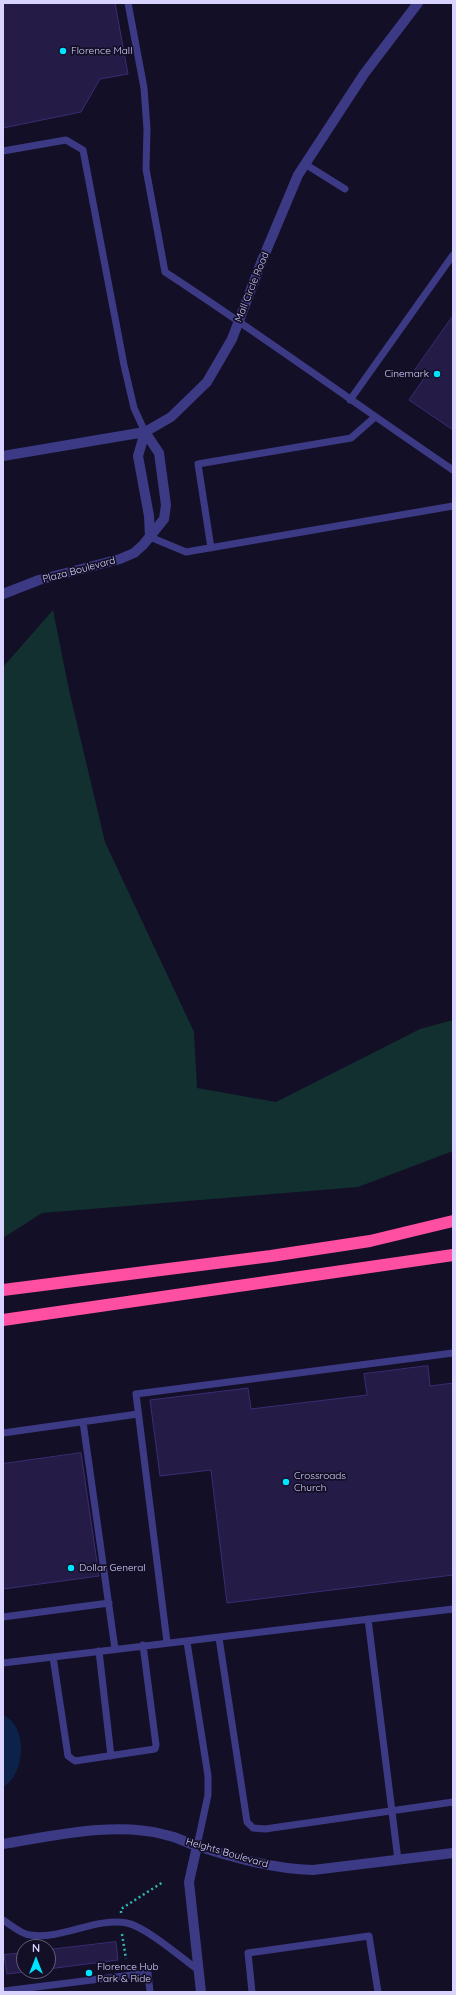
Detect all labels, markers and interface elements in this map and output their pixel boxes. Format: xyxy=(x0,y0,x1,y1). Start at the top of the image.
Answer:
place label: Florence Mall xyxy=(71,45,132,57)
marker: Florence Mall xyxy=(58,46,68,56)
street label: Mall Circle Road xyxy=(232,250,272,324)
place label: Cinemark xyxy=(385,368,429,380)
marker: Cinemark xyxy=(432,369,442,379)
street label: Plaza Boulevard xyxy=(41,555,117,585)
place label: Crossroads Church xyxy=(294,1470,346,1494)
marker: Crossroads Church xyxy=(281,1477,291,1487)
place label: Dollar General xyxy=(79,1562,146,1574)
marker: Dollar General xyxy=(66,1563,76,1573)
street label: Heights Boulevard xyxy=(185,1836,269,1870)
north arrow xyxy=(16,1939,56,1979)
text: N xyxy=(32,1941,40,1955)
place label: Florence Hub Park & Ride xyxy=(97,1961,158,1984)
marker: Florence Hub Park & Ride xyxy=(84,1968,94,1978)

